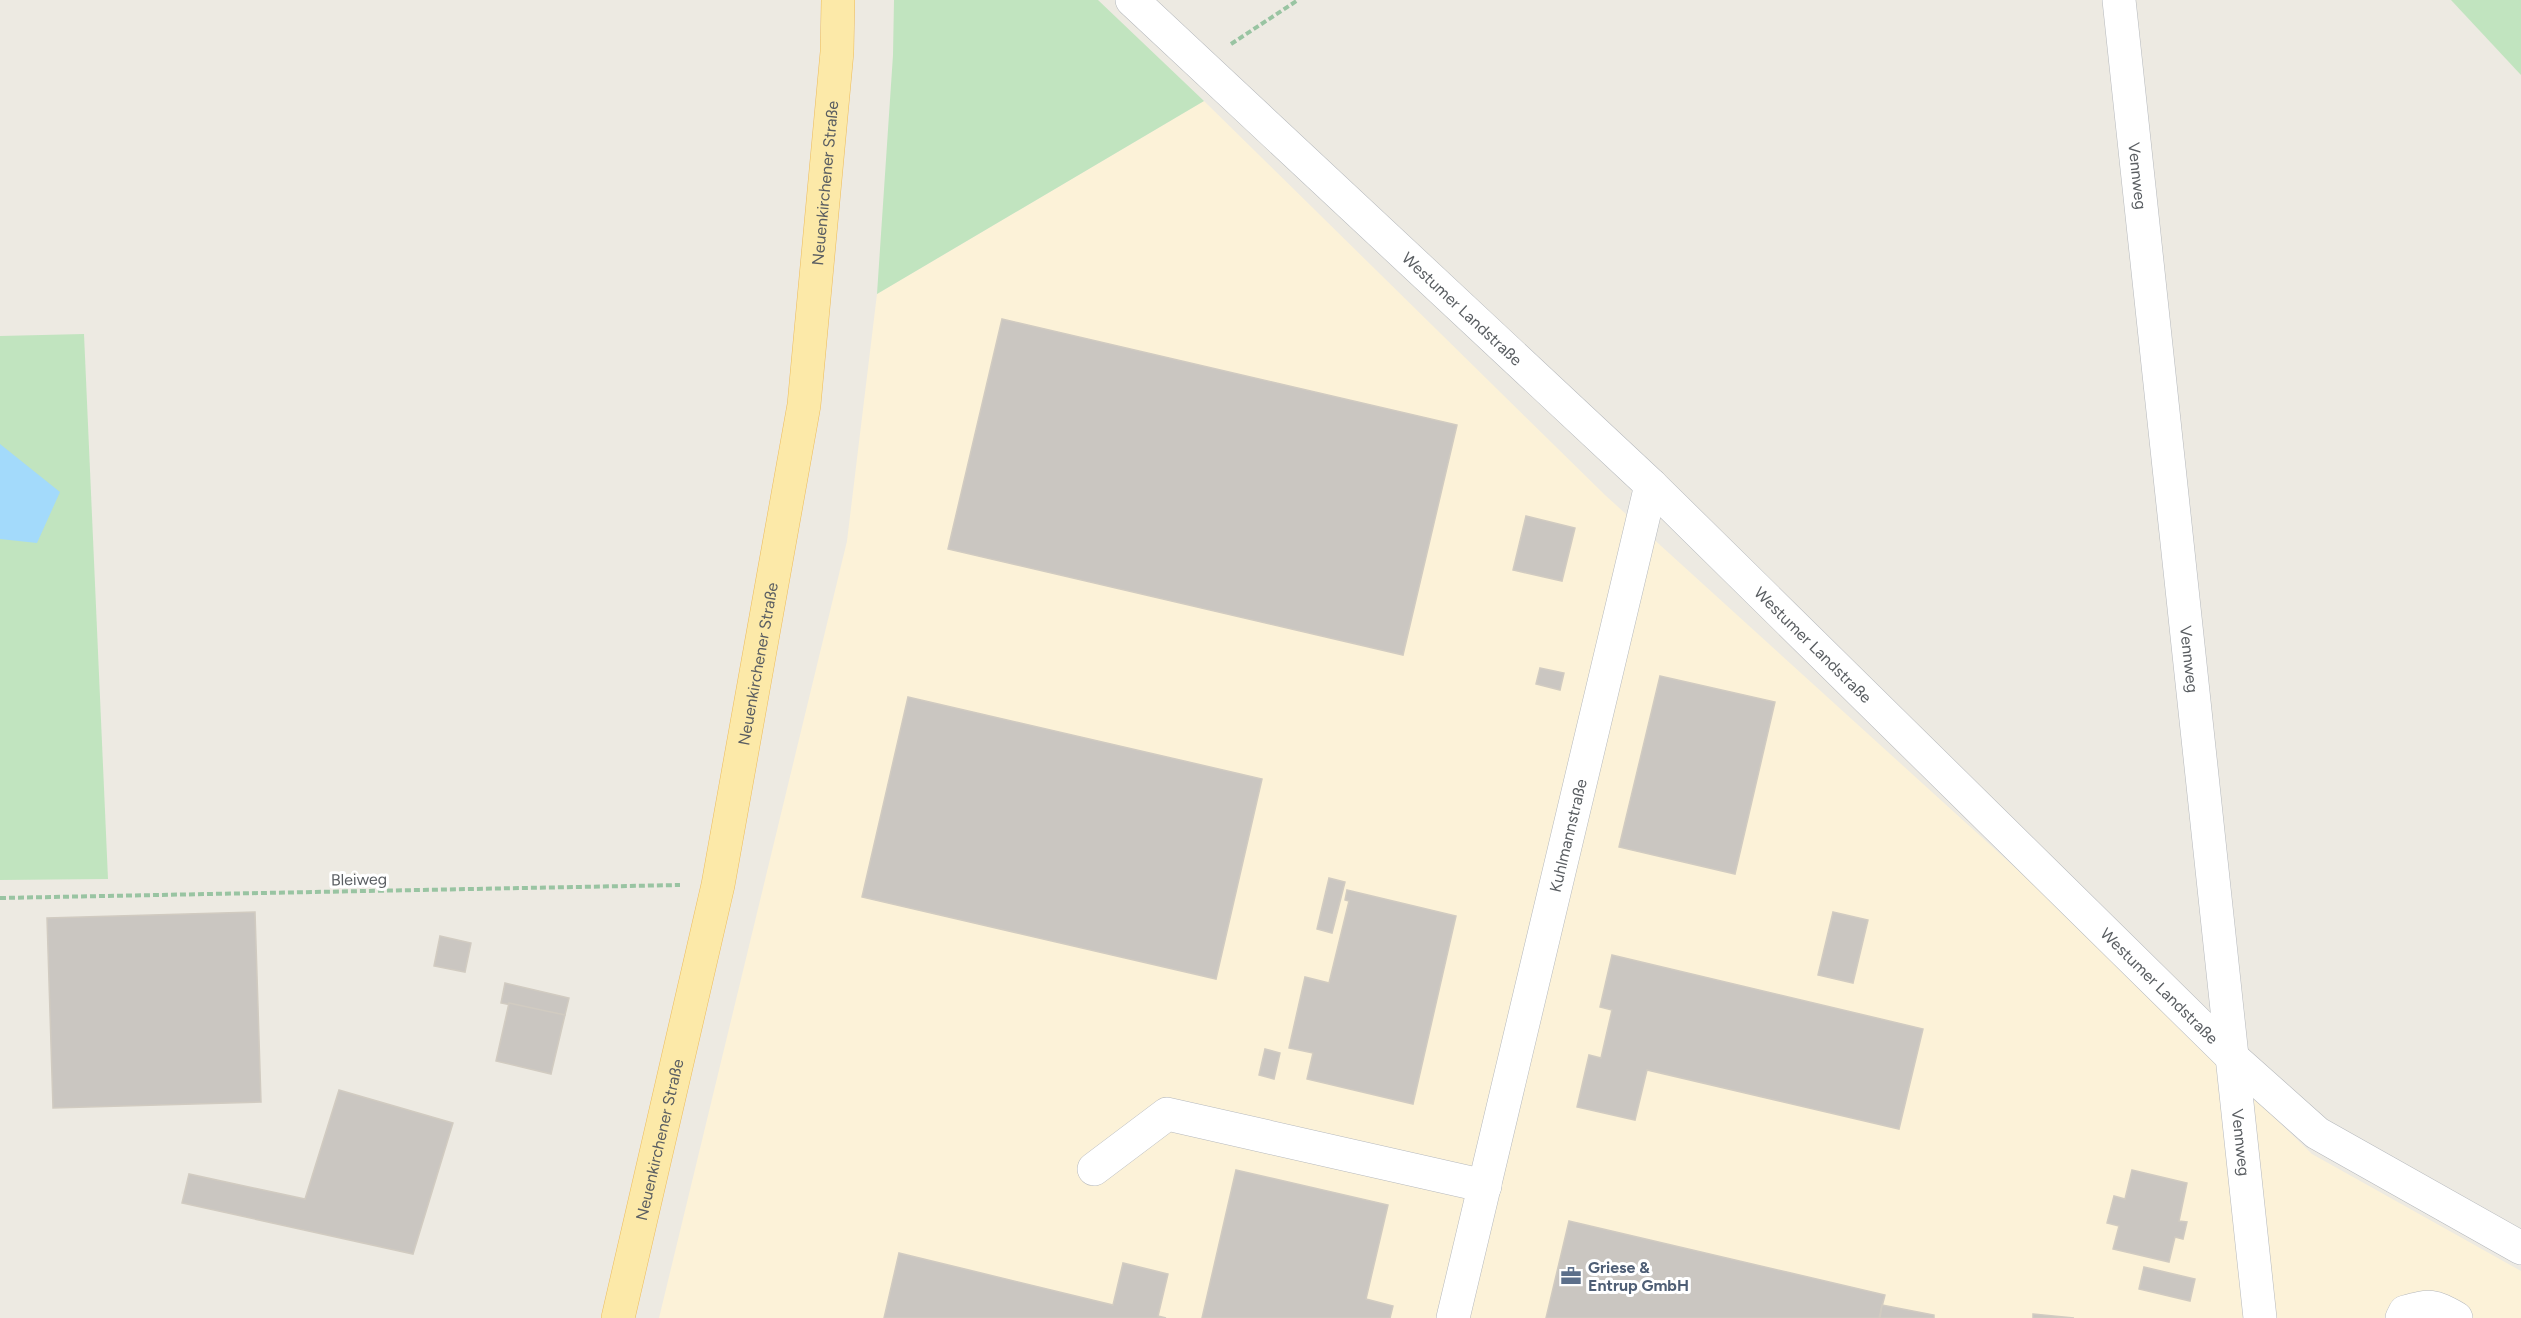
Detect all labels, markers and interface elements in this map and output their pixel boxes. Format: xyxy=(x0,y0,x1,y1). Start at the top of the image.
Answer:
street label: Neuenkirchener Straße xyxy=(808,100,842,266)
street label: Vennweg xyxy=(2124,141,2150,211)
street label: Westumer Landstraße xyxy=(1398,248,1526,370)
street label: Neuenkirchener Straße xyxy=(734,581,782,747)
street label: Westumer Landstraße xyxy=(1750,583,1876,707)
street label: Vennweg xyxy=(2176,625,2202,694)
street label: Kuhlmannstraße xyxy=(1546,777,1591,894)
street label: Bleiweg xyxy=(331,870,387,889)
street label: Westumer Landstraße xyxy=(2096,924,2222,1048)
street label: Neuenkirchener Straße xyxy=(632,1057,688,1222)
street label: Vennweg xyxy=(2228,1108,2254,1177)
place label: Griese & Entrup GmbH xyxy=(1588,1258,1689,1295)
office icon: Griese & Entrup GmbH xyxy=(1559,1264,1583,1288)

